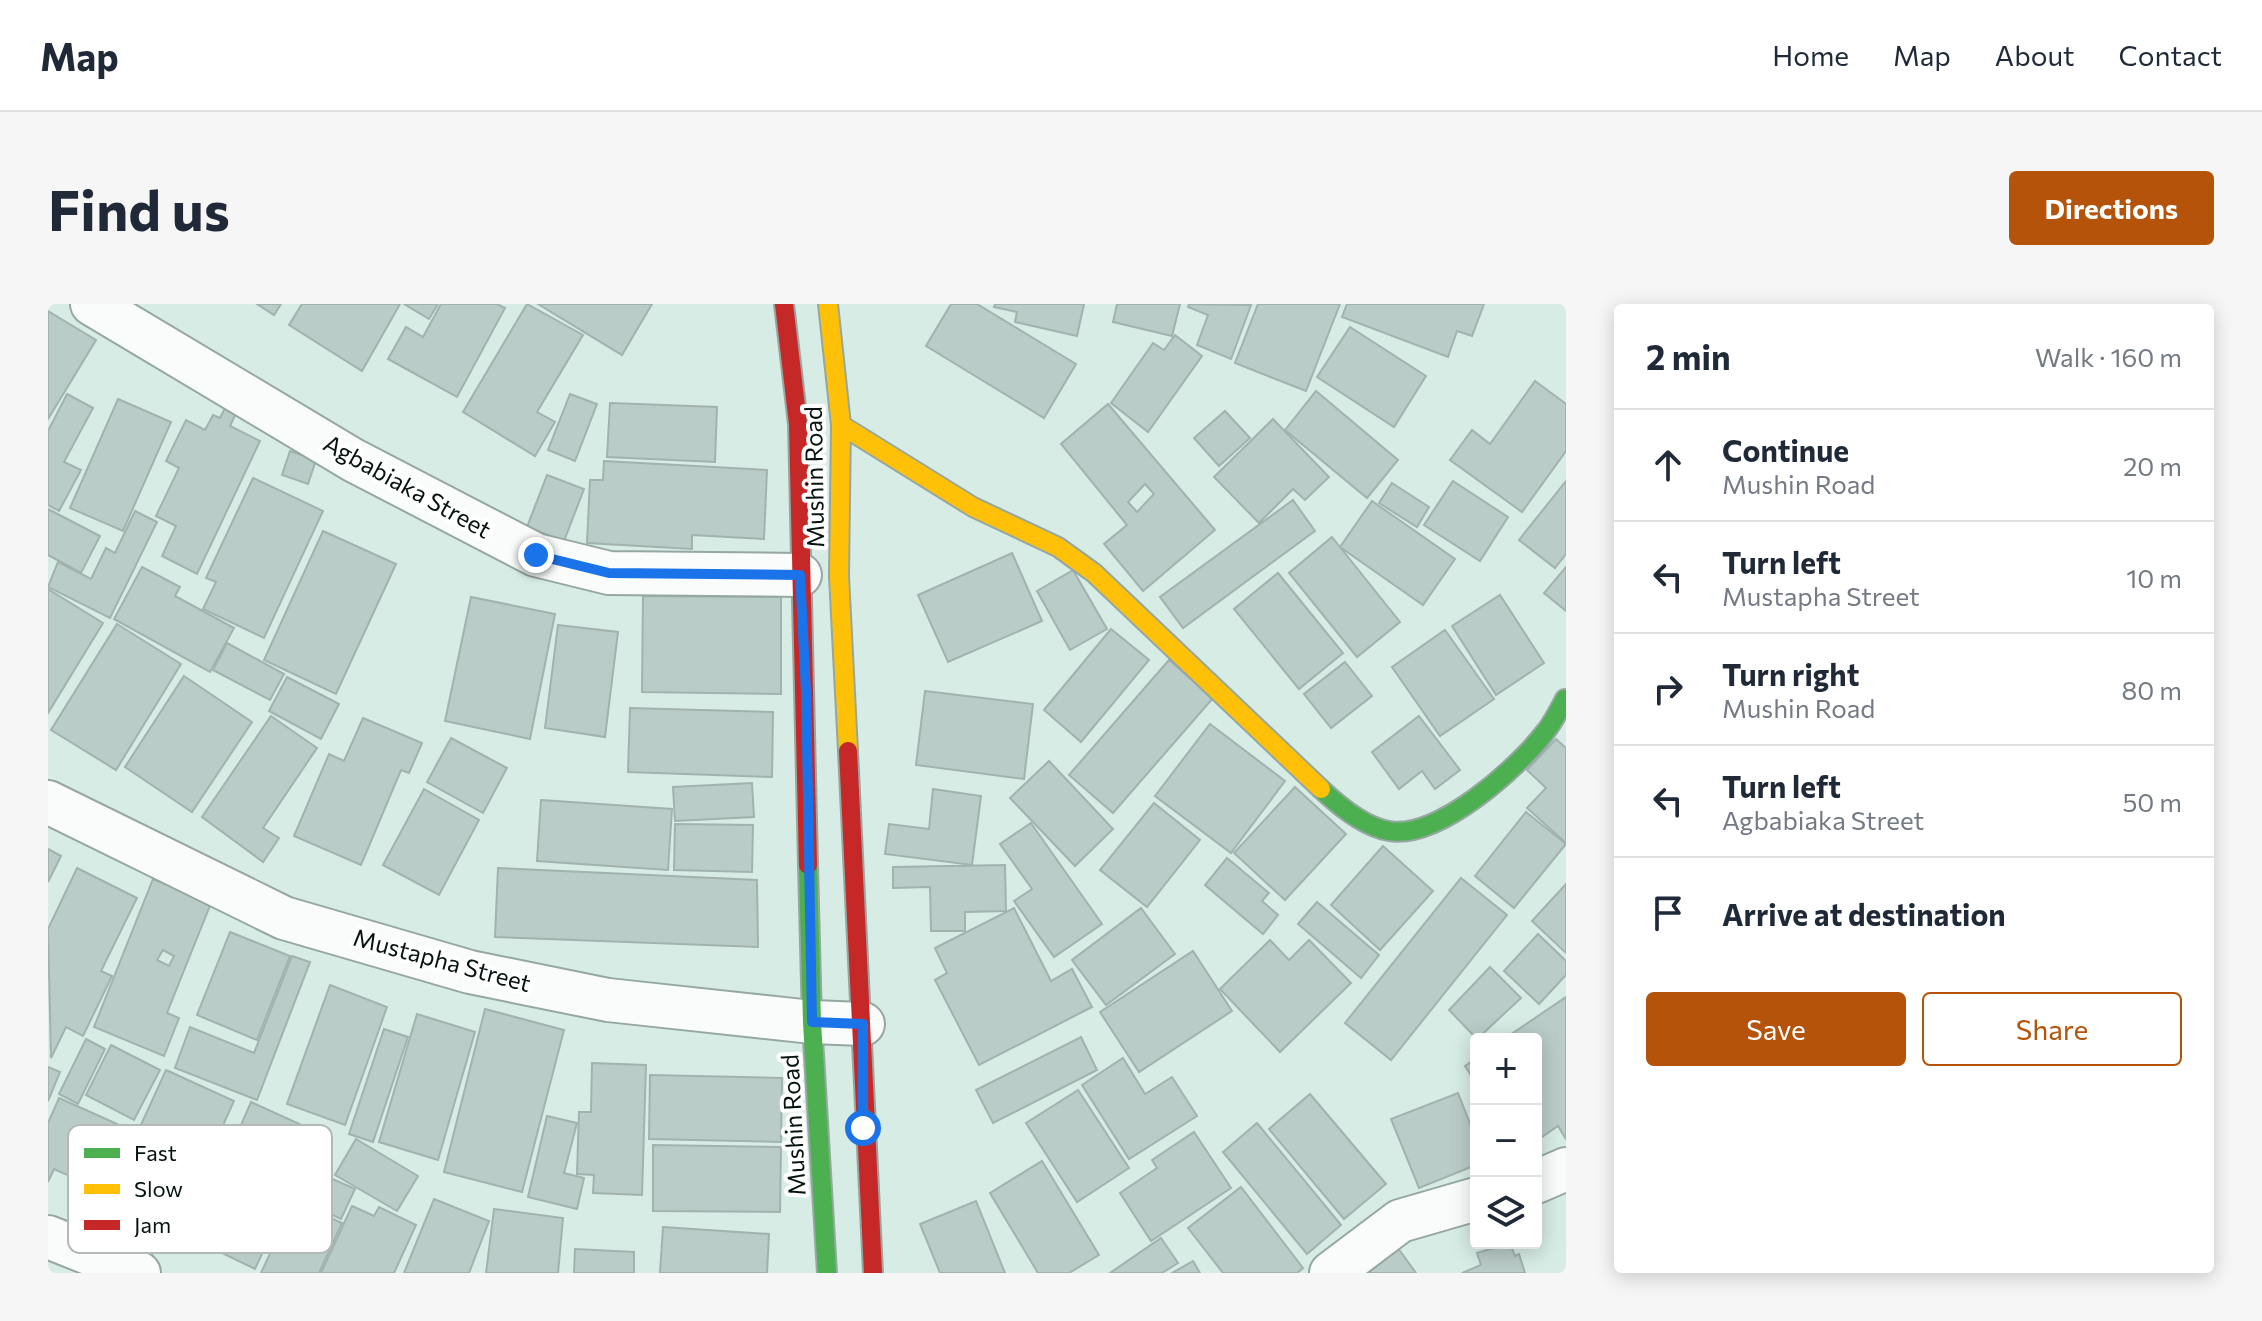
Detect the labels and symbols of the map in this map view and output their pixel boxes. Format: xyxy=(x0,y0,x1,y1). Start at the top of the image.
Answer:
street label: Mushin Road xyxy=(798,406,829,548)
street label: Agbabiaka Street xyxy=(319,428,497,544)
route end xyxy=(518,537,554,573)
street label: Mustapha Street xyxy=(350,922,534,997)
street label: Mushin Road xyxy=(774,1054,811,1197)
route start xyxy=(845,1110,881,1146)
legend xyxy=(68,1125,332,1253)
text: Fast xyxy=(134,1139,177,1166)
text: Slow xyxy=(134,1175,183,1202)
text: Jam xyxy=(134,1211,171,1238)

